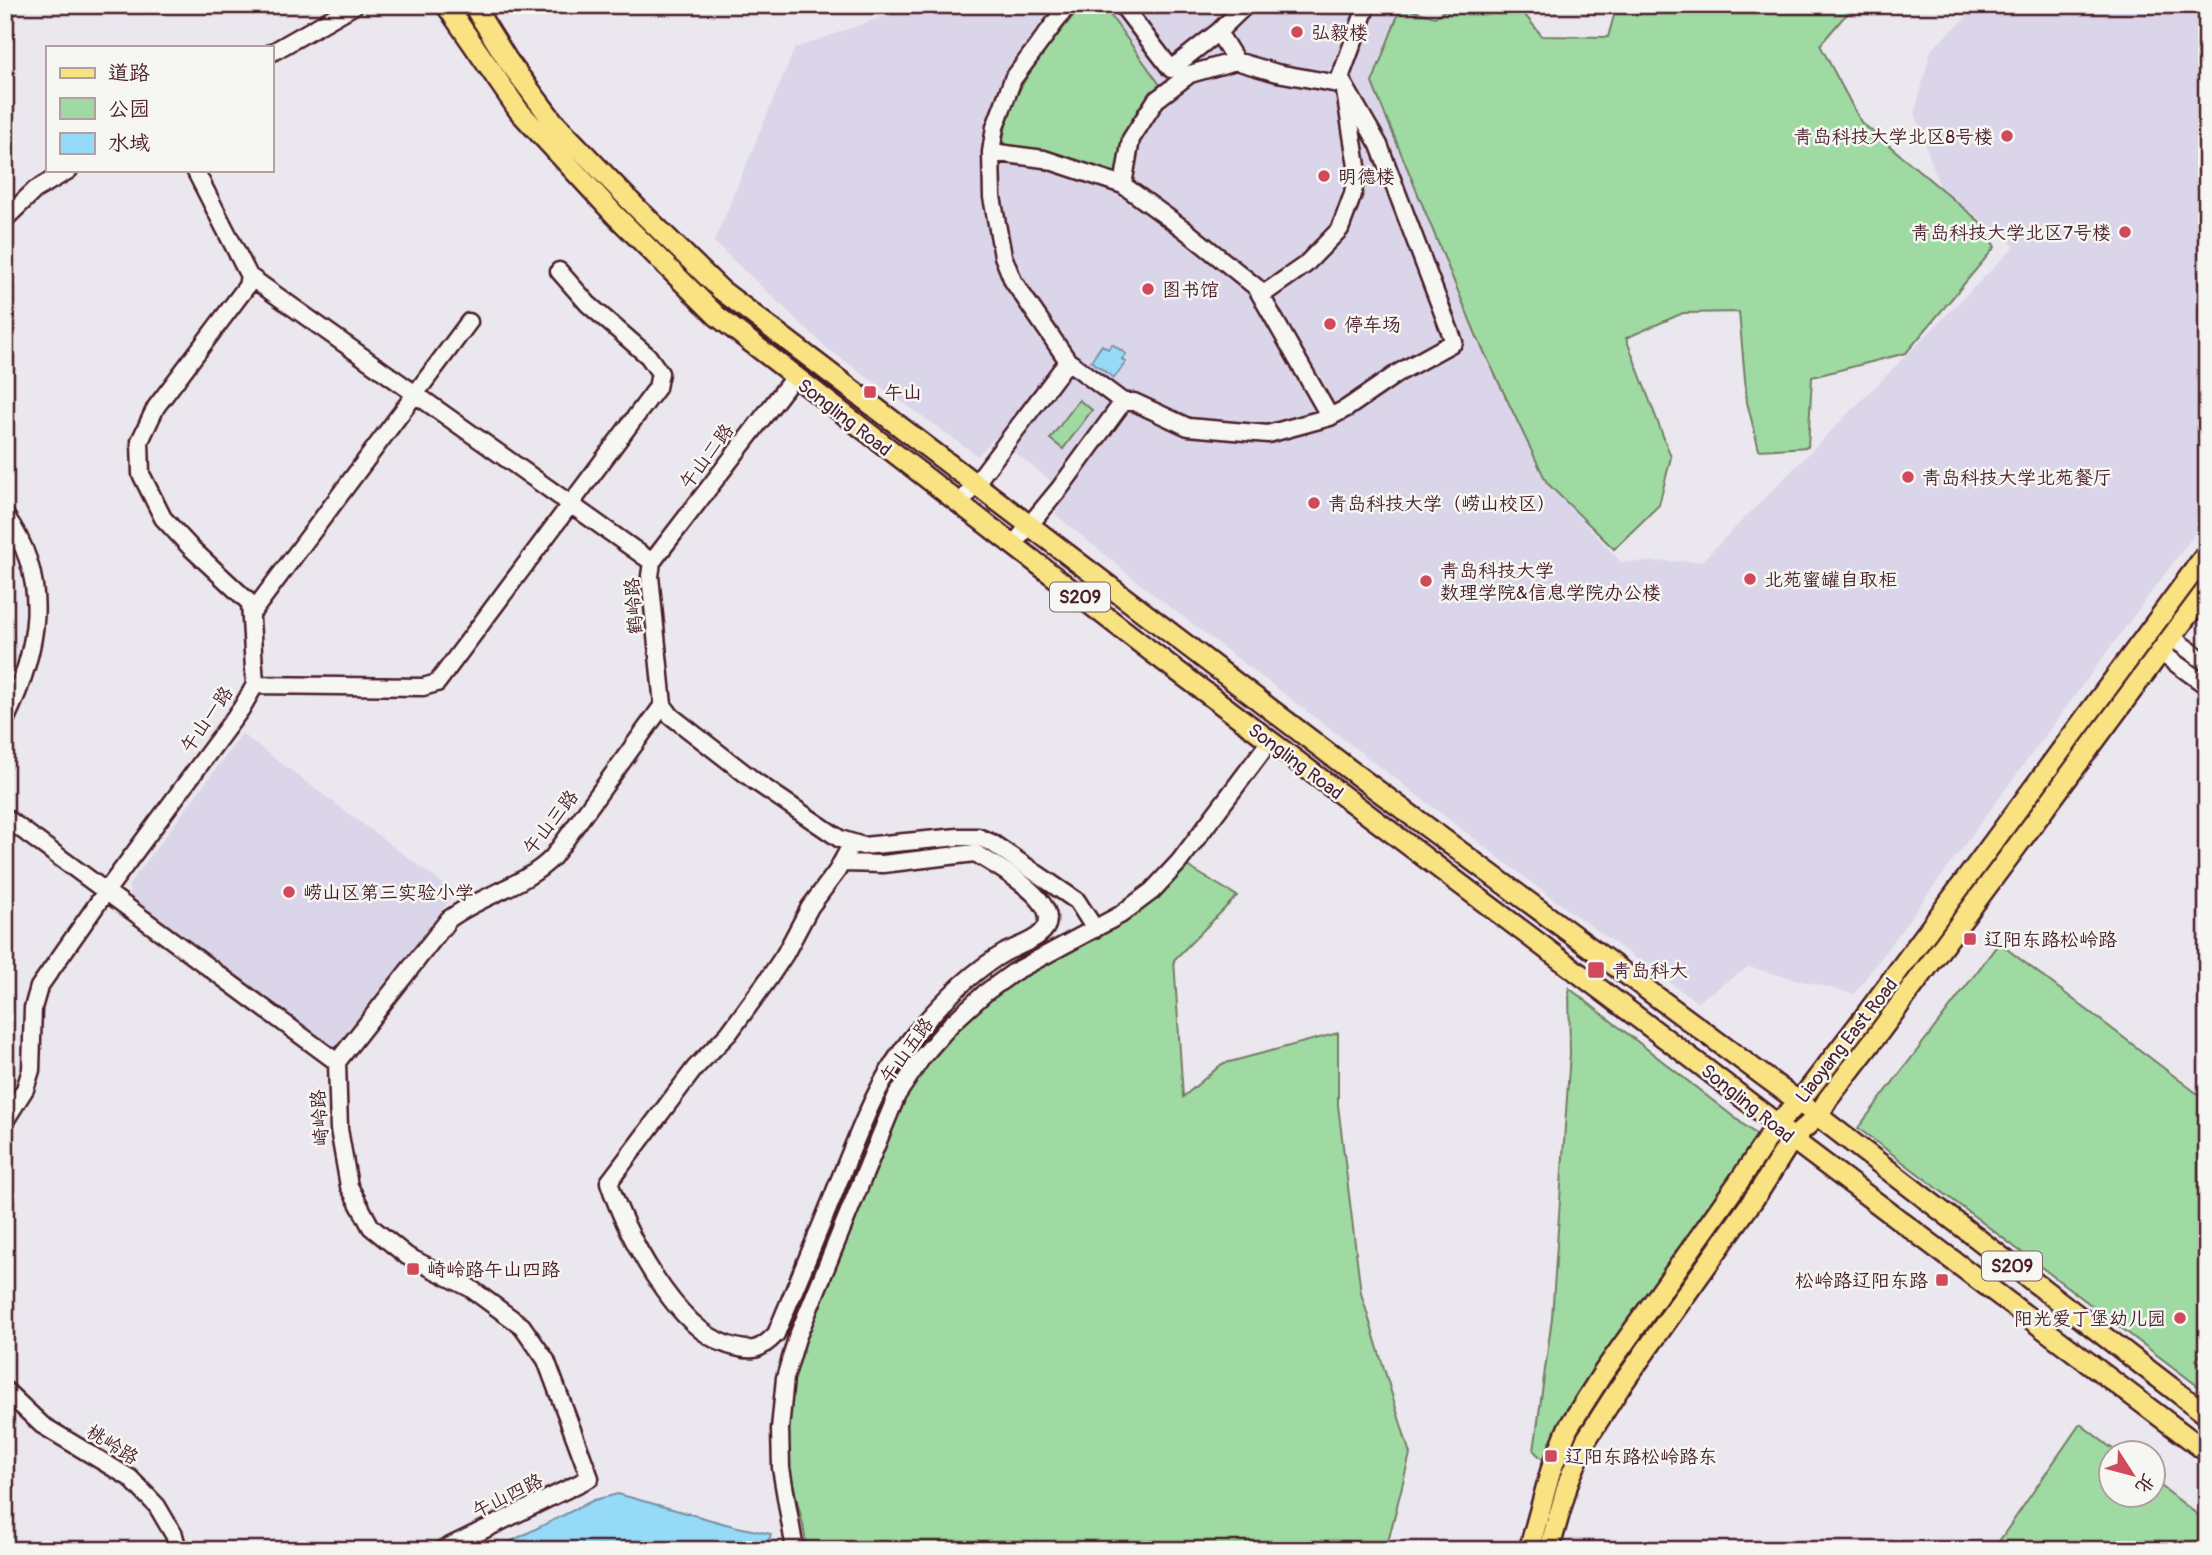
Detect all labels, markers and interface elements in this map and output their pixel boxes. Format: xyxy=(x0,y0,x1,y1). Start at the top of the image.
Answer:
place label: 弘毅楼 xyxy=(1311,21,1368,45)
marker: 弘毅楼 xyxy=(1289,24,1305,40)
legend xyxy=(46,46,273,172)
text: 道路 xyxy=(108,60,150,87)
text: 公园 xyxy=(108,96,150,123)
place label: 青岛科技大学北区8号楼 xyxy=(1793,125,1993,149)
marker: 青岛科技大学北区8号楼 xyxy=(1999,128,2015,144)
text: 水域 xyxy=(108,130,150,157)
place label: 明德楼 xyxy=(1338,165,1395,189)
marker: 明德楼 xyxy=(1316,168,1332,184)
place label: 青岛科技大学北区7号楼 xyxy=(1911,221,2111,245)
marker: 青岛科技大学北区7号楼 xyxy=(2117,224,2133,240)
place label: 图书馆 xyxy=(1162,278,1219,302)
marker: 图书馆 xyxy=(1140,281,1156,297)
place label: 停车场 xyxy=(1344,313,1401,337)
marker: 停车场 xyxy=(1322,316,1338,332)
street label: Songling Road xyxy=(793,374,896,462)
place label: 午山 xyxy=(884,381,922,405)
marker: 午山 xyxy=(862,384,878,400)
street label: 午山二路 xyxy=(674,419,739,494)
place label: 青岛科技大学北苑餐厅 xyxy=(1922,466,2112,490)
marker: 青岛科技大学北苑餐厅 xyxy=(1900,469,1916,485)
place label: 青岛科技大学（崂山校区） xyxy=(1328,492,1556,516)
marker: 青岛科技大学（崂山校区） xyxy=(1306,495,1322,511)
place label: 青岛科技大学 数理学院&信息学院办公楼 xyxy=(1440,559,1661,605)
place label: 北苑蜜罐自取柜 xyxy=(1764,568,1897,592)
marker: 北苑蜜罐自取柜 xyxy=(1742,571,1758,587)
marker: 青岛科技大学 数理学院&信息学院办公楼 xyxy=(1418,573,1434,589)
street label: 鹤岭路 xyxy=(620,577,648,635)
road number: S209 xyxy=(1050,582,1110,612)
street label: 午山一路 xyxy=(175,682,238,758)
street label: Songling Road xyxy=(1243,718,1348,805)
street label: 午山三路 xyxy=(518,785,584,860)
place label: 崂山区第三实验小学 xyxy=(303,881,474,905)
marker: 崂山区第三实验小学 xyxy=(281,884,297,900)
place label: 辽阳东路松岭路 xyxy=(1984,928,2117,952)
marker: 辽阳东路松岭路 xyxy=(1962,931,1978,947)
place label: 青岛科大 xyxy=(1612,959,1688,983)
marker: 青岛科大 xyxy=(1586,960,1606,980)
street label: Liaoyang East Road xyxy=(1790,973,1903,1108)
street label: 午山五路 xyxy=(875,1013,939,1088)
street label: Songling Road xyxy=(1696,1059,1799,1149)
street label: 崎岭路 xyxy=(306,1089,334,1147)
road number: S209 xyxy=(1982,1252,2042,1280)
place label: 崎岭路午山四路 xyxy=(427,1258,560,1282)
marker: 崎岭路午山四路 xyxy=(405,1261,421,1277)
place label: 松岭路辽阳东路 xyxy=(1795,1269,1928,1293)
marker: 松岭路辽阳东路 xyxy=(1934,1272,1950,1288)
place label: 阳光爱丁堡幼儿园 xyxy=(2014,1307,2166,1331)
marker: 阳光爱丁堡幼儿园 xyxy=(2172,1310,2188,1326)
street label: 桃岭路 xyxy=(82,1420,143,1470)
north arrow xyxy=(2096,1440,2166,1510)
place label: 辽阳东路松岭路东 xyxy=(1565,1445,1717,1469)
marker: 辽阳东路松岭路东 xyxy=(1543,1448,1559,1464)
street label: 午山四路 xyxy=(468,1468,547,1523)
text: 北 xyxy=(2130,1469,2160,1498)

